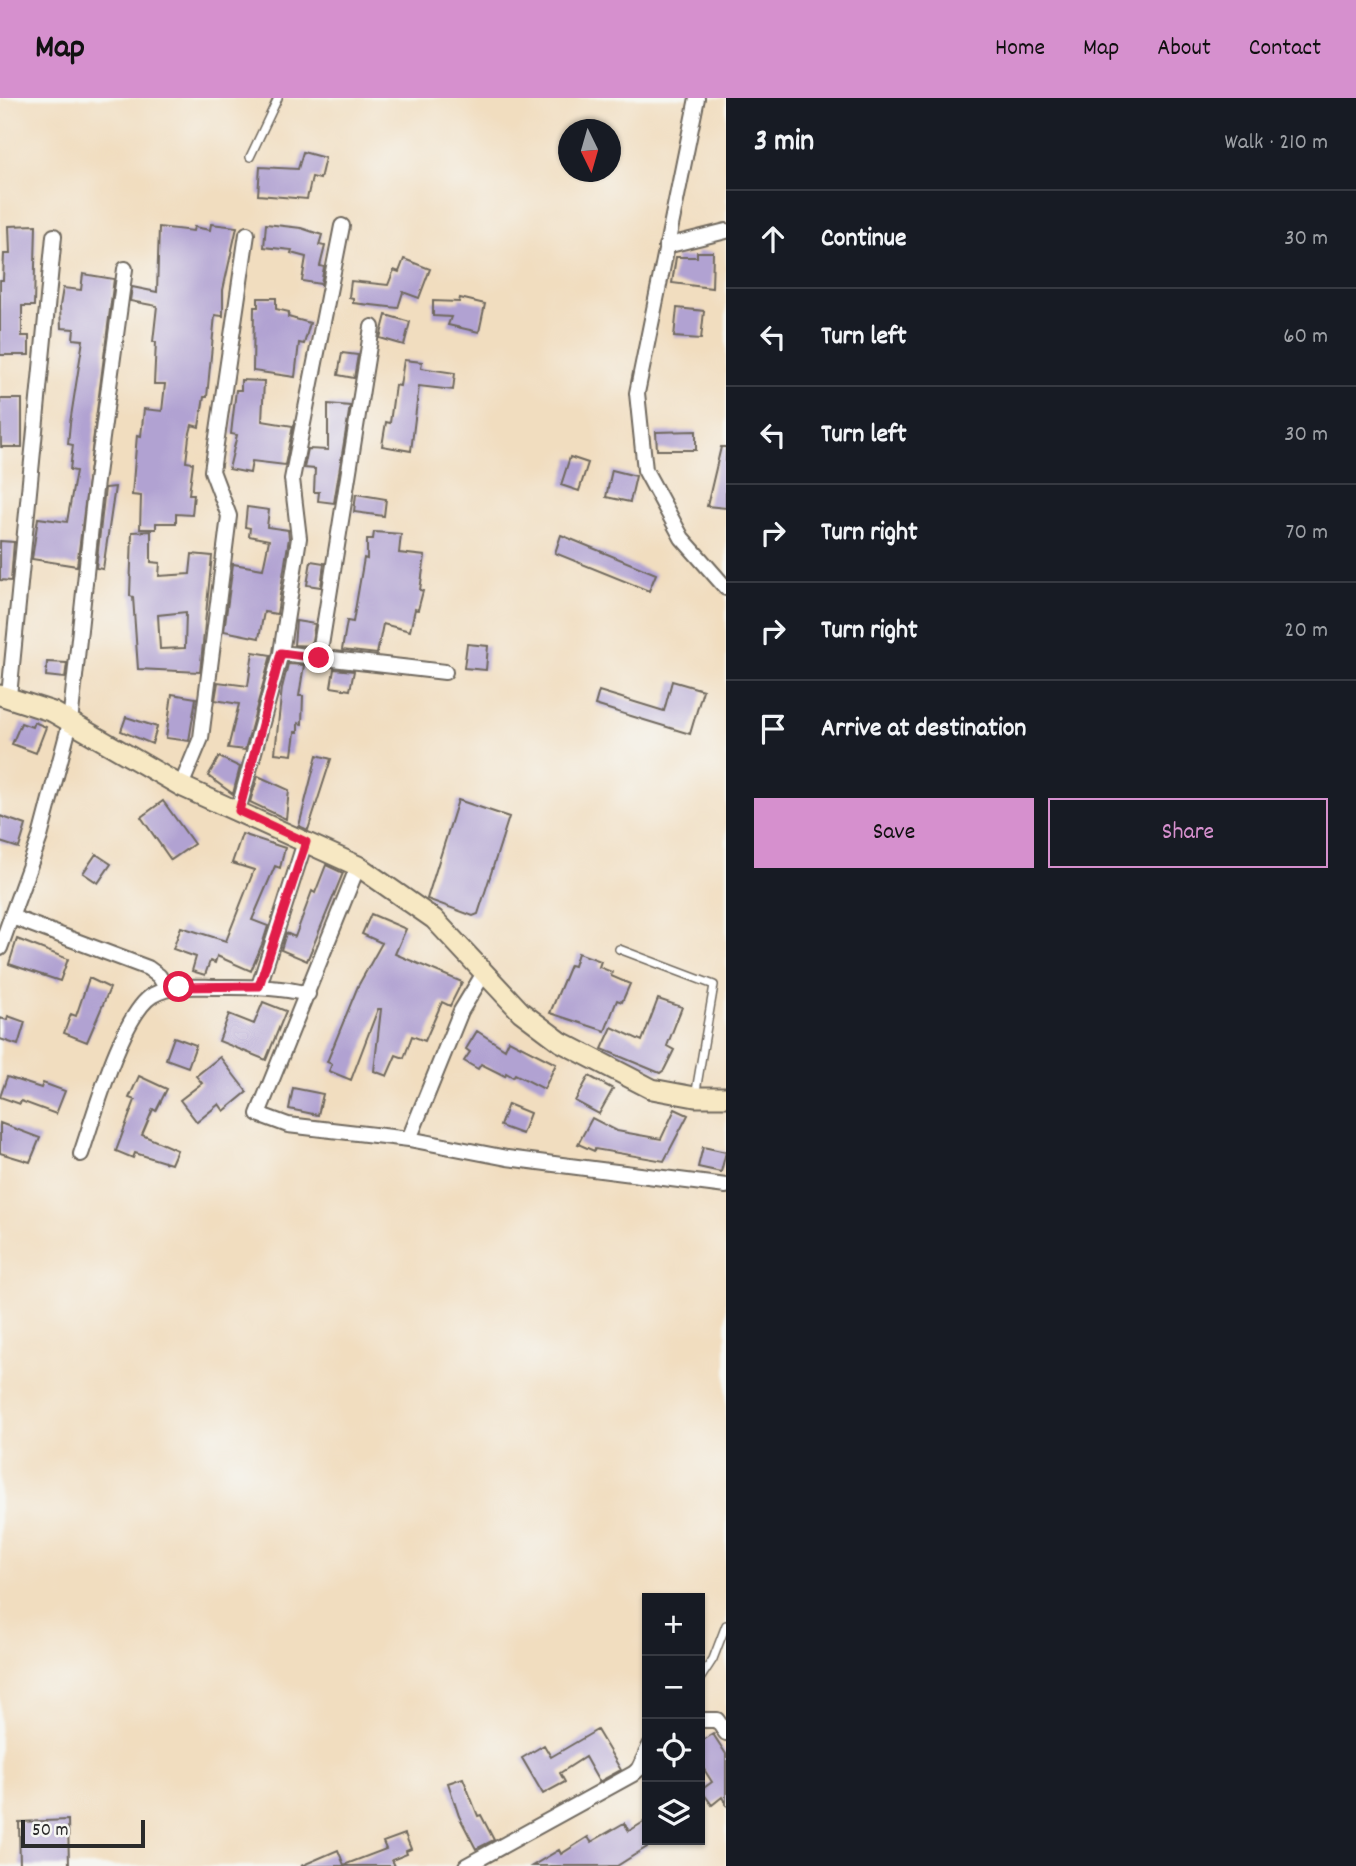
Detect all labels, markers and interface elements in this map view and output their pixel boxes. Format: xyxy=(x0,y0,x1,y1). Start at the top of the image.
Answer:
text: Map xyxy=(35,26,85,73)
text: Home xyxy=(995,32,1045,66)
text: Map xyxy=(1083,32,1119,66)
text: About xyxy=(1157,32,1211,66)
text: Contact xyxy=(1249,32,1321,66)
north arrow xyxy=(558,119,621,182)
text: 3 min xyxy=(754,122,814,165)
text: Walk · 210 m xyxy=(1225,127,1328,160)
icon: ahead xyxy=(754,220,792,258)
text: Continue xyxy=(821,221,906,258)
text: 30 m xyxy=(1284,223,1328,256)
icon: left xyxy=(754,318,792,356)
text: Turn left xyxy=(821,319,907,356)
text: 60 m xyxy=(1283,321,1328,354)
icon: left xyxy=(754,416,792,454)
text: Turn left xyxy=(821,417,907,454)
text: 30 m xyxy=(1284,419,1328,452)
icon: right xyxy=(754,514,792,552)
text: Turn right xyxy=(821,515,918,552)
text: 70 m xyxy=(1286,517,1328,550)
icon: right xyxy=(754,612,792,650)
text: Turn right xyxy=(821,613,918,650)
text: 20 m xyxy=(1284,615,1328,648)
route end xyxy=(303,642,334,673)
icon: arrive xyxy=(754,710,792,748)
text: Arrive at destination xyxy=(821,711,1026,748)
button: Save xyxy=(754,798,1034,868)
button: Share xyxy=(1048,798,1328,868)
route start xyxy=(163,971,194,1002)
map controls xyxy=(642,1593,705,1845)
button: + xyxy=(642,1593,705,1656)
button: − xyxy=(642,1656,705,1719)
button: locate xyxy=(642,1719,705,1782)
button: layers xyxy=(642,1782,705,1845)
scale bar xyxy=(21,1817,145,1849)
text: 50 m xyxy=(32,1818,69,1845)

